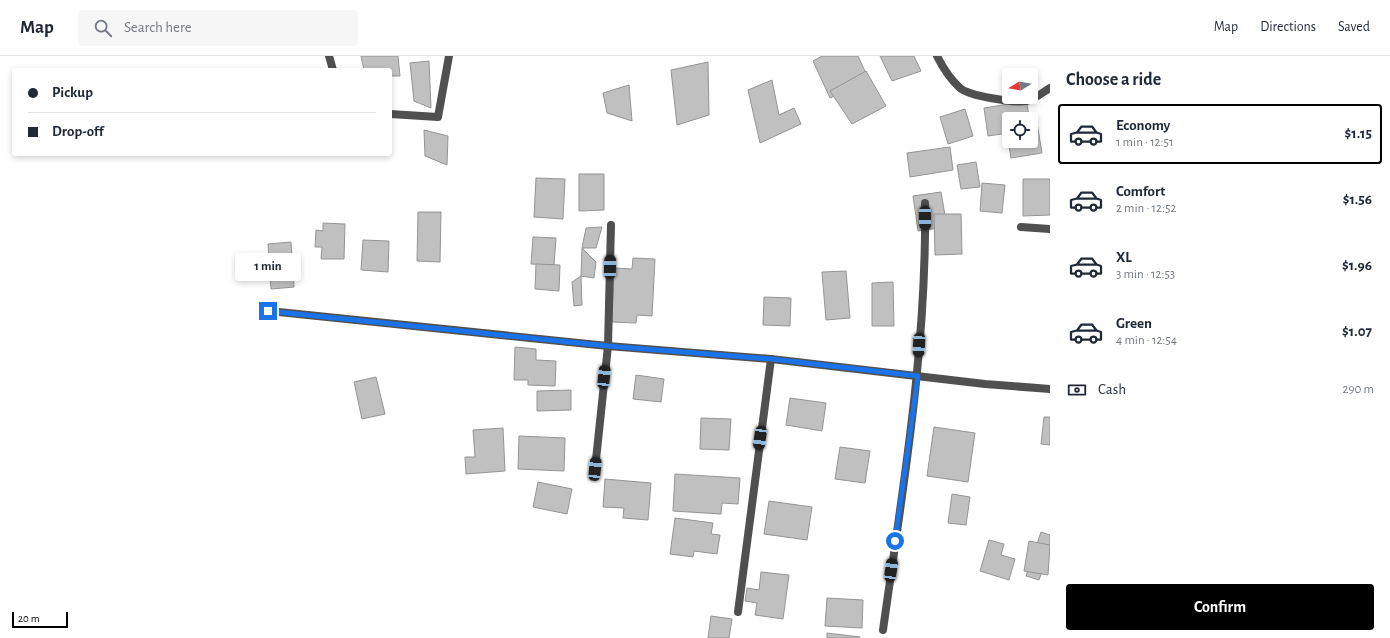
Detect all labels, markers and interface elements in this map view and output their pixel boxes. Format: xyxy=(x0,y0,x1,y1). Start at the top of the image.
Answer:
search box xyxy=(78,10,358,46)
icon: search xyxy=(92,17,114,39)
text: Map xyxy=(20,18,54,37)
text: Search here xyxy=(124,20,192,35)
text: Map xyxy=(1214,20,1238,34)
text: Directions xyxy=(1260,20,1316,34)
text: Saved xyxy=(1338,20,1370,34)
north arrow xyxy=(1002,68,1038,104)
map controls xyxy=(1002,68,1038,148)
text: Choose a ride xyxy=(1066,71,1161,89)
text: Pickup xyxy=(52,85,93,100)
button: locate xyxy=(1002,112,1038,148)
icon: car xyxy=(1068,116,1104,152)
text: Economy xyxy=(1116,118,1170,133)
text: Drop-off xyxy=(52,124,104,139)
text: $1.15 xyxy=(1345,126,1372,141)
text: 1 min · 12:51 xyxy=(1116,136,1173,149)
icon: car xyxy=(1068,182,1104,218)
text: Comfort xyxy=(1116,184,1165,199)
text: $1.56 xyxy=(1343,192,1372,207)
text: 2 min · 12:52 xyxy=(1116,202,1176,215)
car xyxy=(919,206,931,230)
icon: car xyxy=(1068,248,1104,284)
text: XL xyxy=(1116,250,1132,265)
callout: 1 min xyxy=(235,253,301,281)
car xyxy=(604,255,616,279)
text: $1.96 xyxy=(1342,258,1372,273)
text: 1 min xyxy=(254,260,282,273)
text: 3 min · 12:53 xyxy=(1116,268,1175,281)
route end xyxy=(259,302,277,320)
icon: car xyxy=(1068,314,1104,350)
text: Green xyxy=(1116,316,1152,331)
text: $1.07 xyxy=(1342,324,1372,339)
car xyxy=(912,333,926,357)
text: 4 min · 12:54 xyxy=(1116,334,1177,347)
car xyxy=(597,364,611,390)
icon: cash xyxy=(1066,379,1088,401)
text: Cash xyxy=(1098,382,1126,397)
text: 290 m xyxy=(1343,383,1374,396)
car xyxy=(752,425,768,451)
car xyxy=(588,456,602,482)
route start xyxy=(886,532,904,550)
car xyxy=(883,557,899,583)
button: Confirm xyxy=(1066,584,1374,630)
scale bar xyxy=(12,610,68,629)
text: 20 m xyxy=(18,613,39,624)

